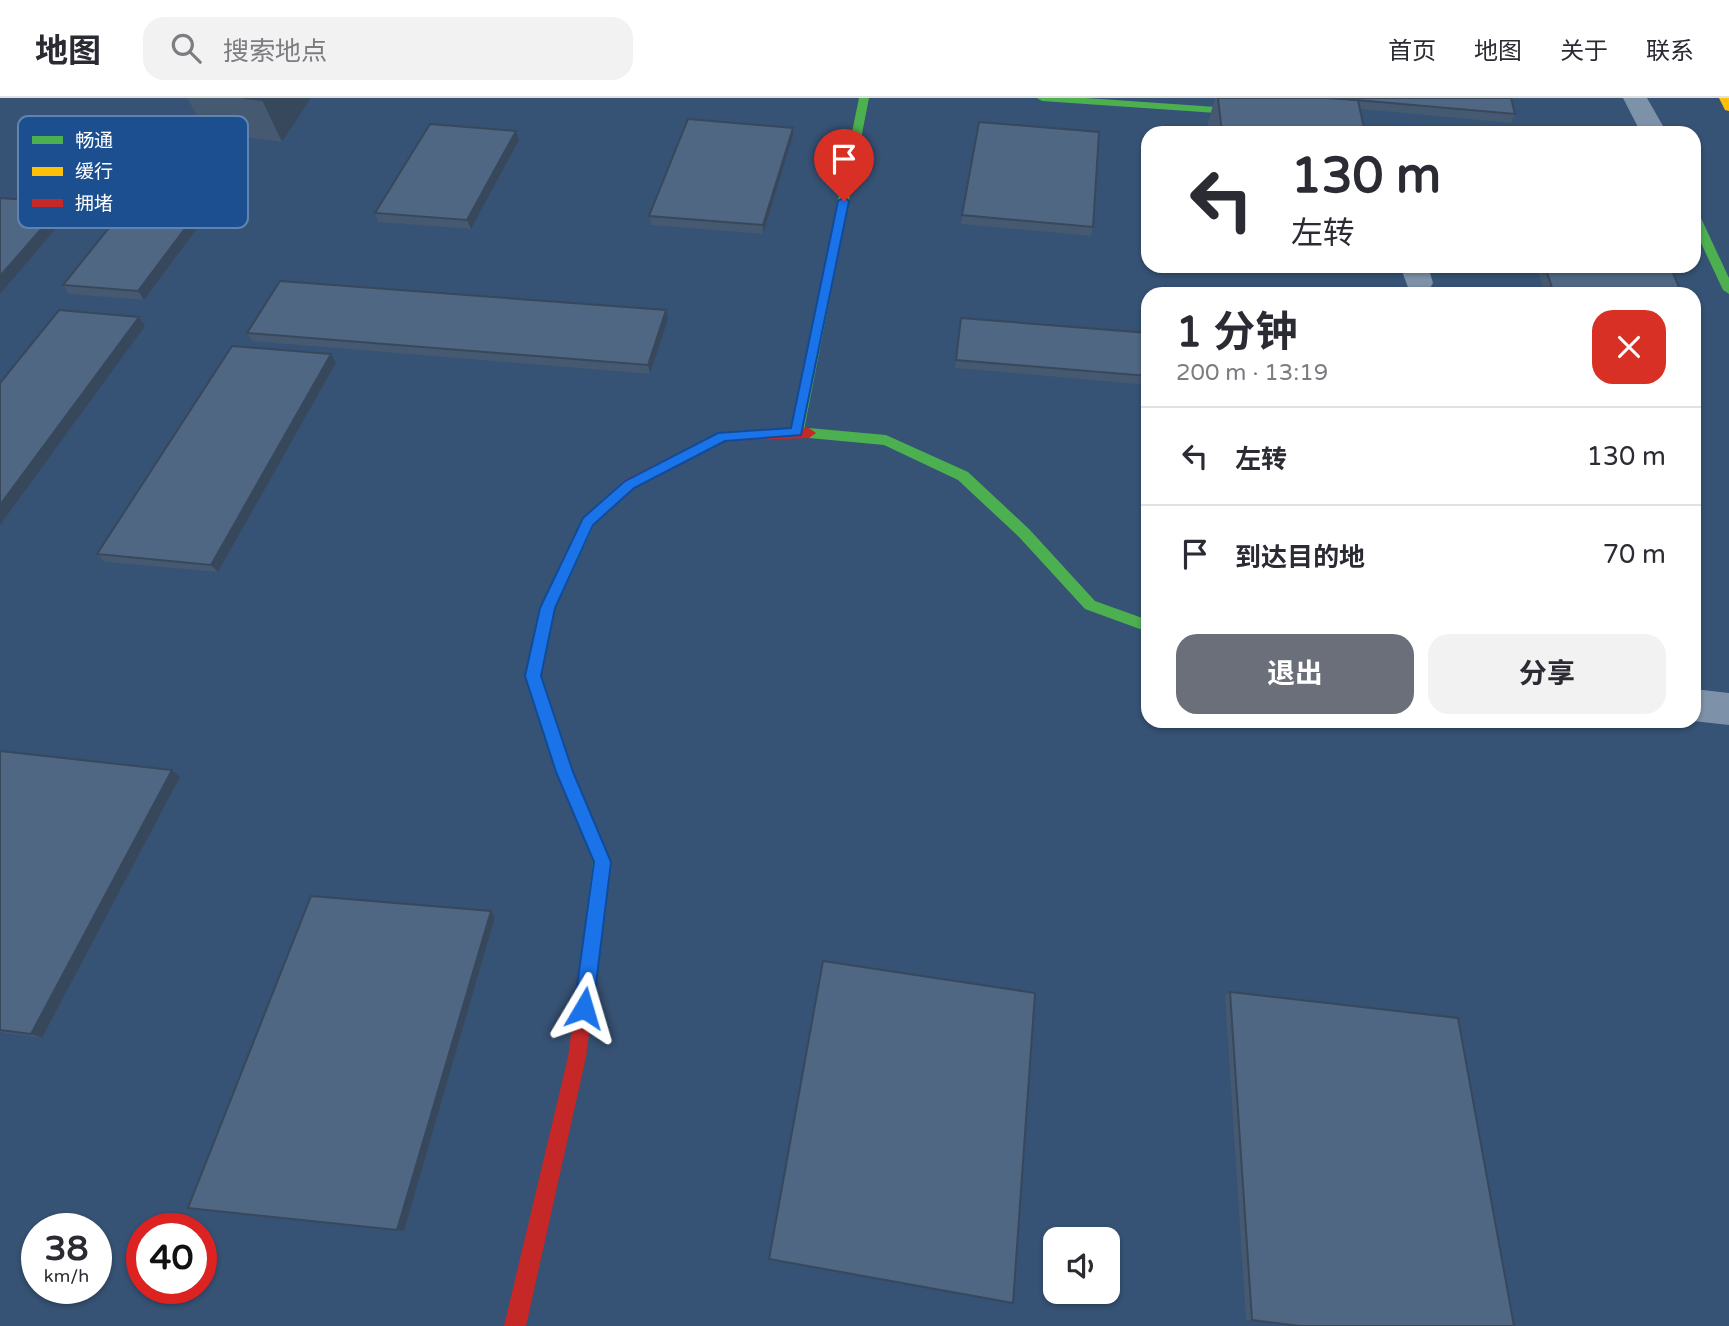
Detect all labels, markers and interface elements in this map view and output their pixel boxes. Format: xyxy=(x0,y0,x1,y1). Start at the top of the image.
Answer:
search box xyxy=(143,17,633,80)
icon: search xyxy=(167,29,205,67)
text: 地图 xyxy=(35,32,101,71)
text: 搜索地点 xyxy=(223,36,327,67)
text: 首页 xyxy=(1388,37,1436,66)
text: 地图 xyxy=(1474,37,1522,66)
text: 关于 xyxy=(1560,37,1608,66)
text: 联系 xyxy=(1646,37,1694,66)
legend xyxy=(18,116,248,228)
pin xyxy=(814,129,874,201)
text: 畅通 xyxy=(75,130,113,152)
icon: arrive xyxy=(825,140,863,178)
text: 130 m xyxy=(1291,147,1441,206)
icon: left xyxy=(1176,154,1267,245)
text: 缓行 xyxy=(75,161,113,183)
text: 拥堵 xyxy=(75,193,113,215)
text: 左转 xyxy=(1291,215,1355,253)
text: 1 分钟 xyxy=(1176,307,1297,358)
button: close xyxy=(1592,310,1666,384)
text: 200 m · 13:19 xyxy=(1176,359,1328,387)
icon: left xyxy=(1176,437,1214,475)
text: 130 m xyxy=(1586,441,1666,472)
text: 左转 xyxy=(1235,444,1287,475)
icon: arrive xyxy=(1176,535,1214,573)
text: 70 m xyxy=(1603,539,1666,570)
text: 到达目的地 xyxy=(1235,542,1365,573)
button: 退出 xyxy=(1176,634,1414,714)
button: 分享 xyxy=(1428,634,1666,714)
position arrow xyxy=(547,971,621,1045)
speed limit sign: 40 xyxy=(126,1213,217,1304)
map controls xyxy=(1043,1227,1120,1304)
button: sound xyxy=(1043,1227,1120,1304)
text: 38 xyxy=(45,1228,88,1270)
text: km/h xyxy=(44,1265,89,1287)

